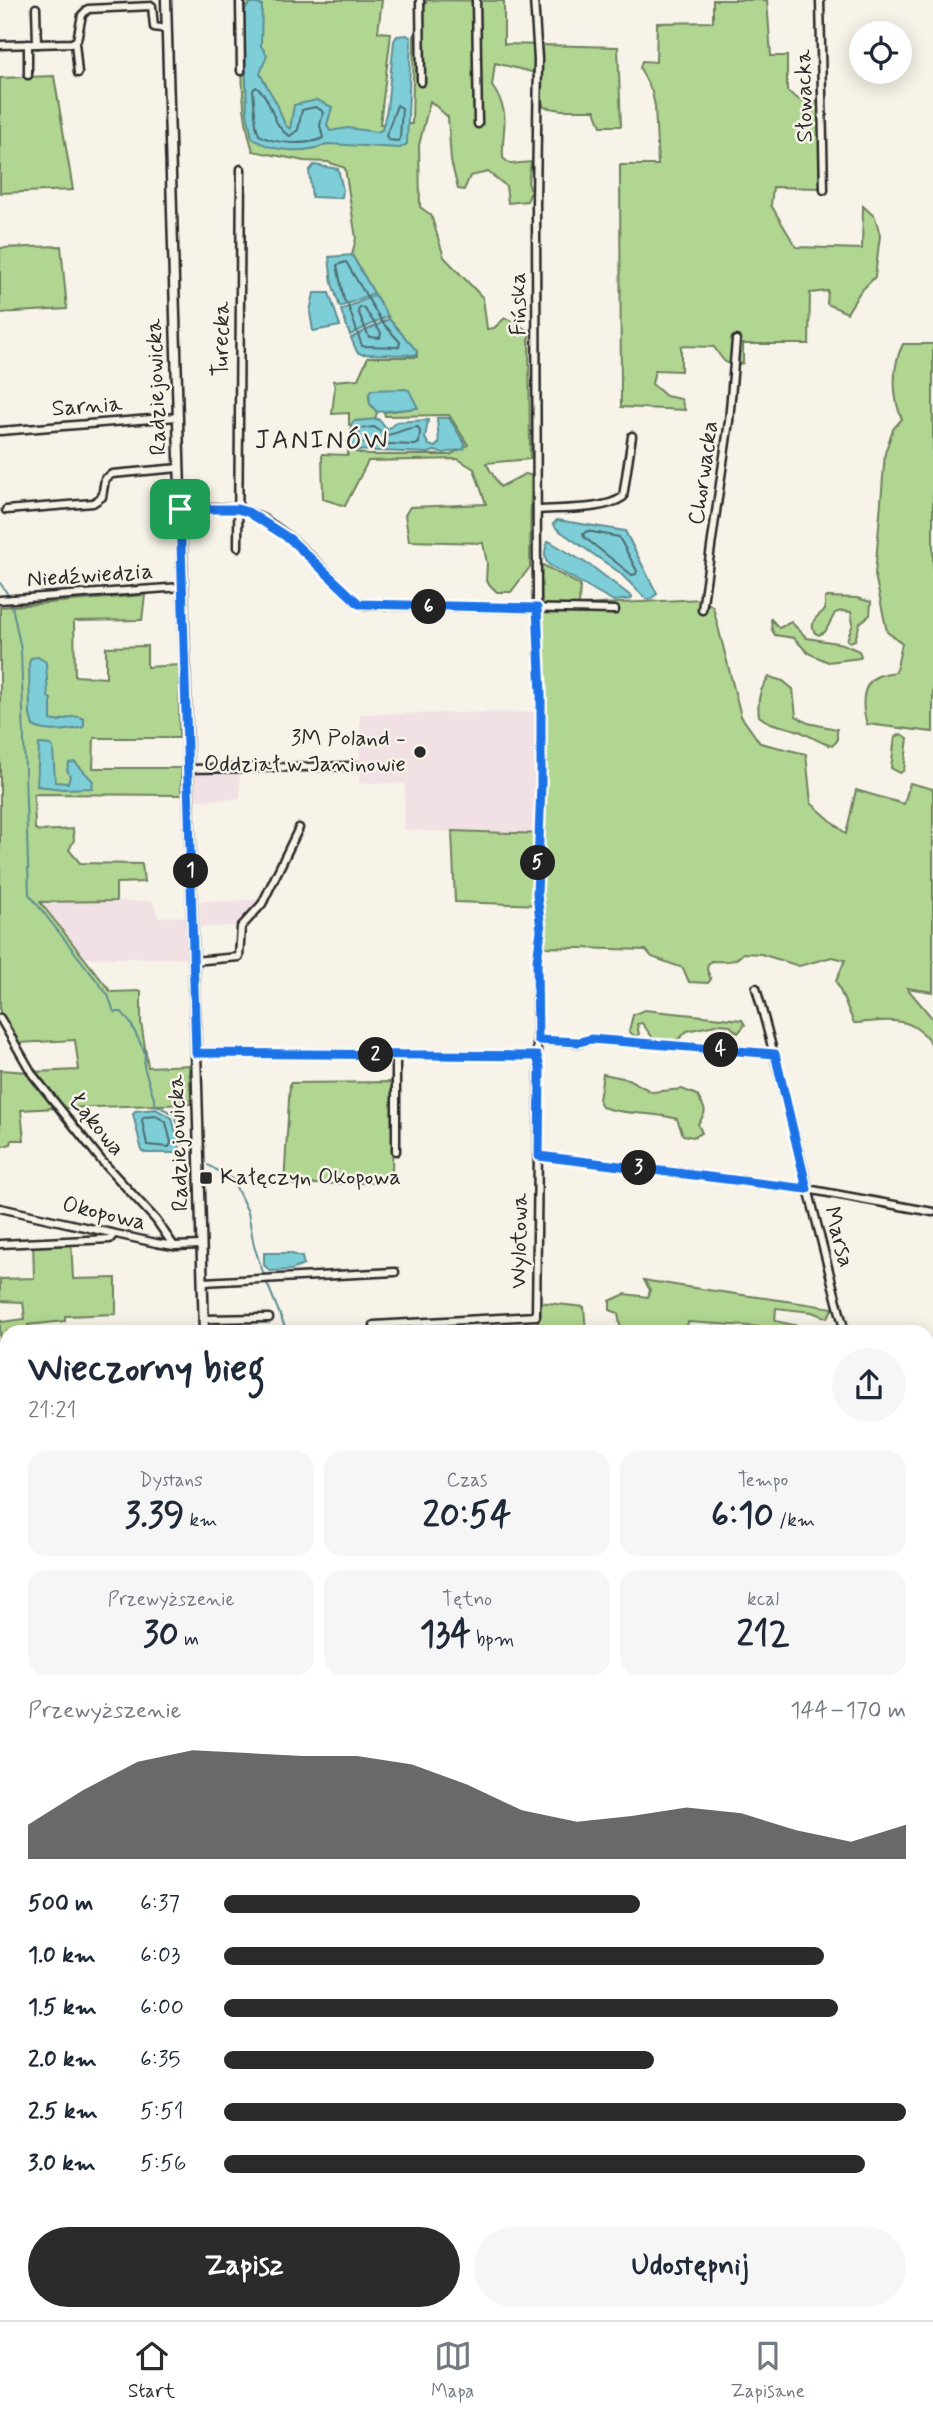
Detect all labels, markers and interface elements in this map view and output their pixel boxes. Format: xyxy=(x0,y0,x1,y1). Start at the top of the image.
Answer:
map controls xyxy=(849,21,912,84)
button: locate xyxy=(849,21,912,84)
street label: Słowacka xyxy=(789,49,821,143)
street label: Fińska xyxy=(504,272,534,336)
street label: Turecka xyxy=(206,301,238,377)
street label: Radziejowicka xyxy=(140,318,174,456)
street label: Sarnia xyxy=(51,390,123,424)
street label: Chorwacka xyxy=(682,419,726,527)
district label: JANINÓW xyxy=(255,424,389,458)
pin xyxy=(150,479,210,539)
icon: arrive xyxy=(161,490,199,528)
street label: Niedźwiedzia xyxy=(26,557,154,595)
pin: 6 xyxy=(412,590,446,624)
text: 6 xyxy=(424,594,433,619)
place label: 3M Poland - Oddział w Janinowie xyxy=(204,724,406,780)
marker: 3M Poland - Oddział w Janinowie xyxy=(412,744,428,760)
pin: 5 xyxy=(520,846,556,880)
text: 5 xyxy=(532,850,543,875)
pin: 1 xyxy=(174,854,208,888)
text: 1 xyxy=(186,858,195,883)
pin: 4 xyxy=(704,1032,738,1068)
text: 4 xyxy=(715,1037,726,1062)
pin: 2 xyxy=(358,1038,394,1072)
text: 2 xyxy=(371,1042,380,1067)
street label: Radziejowicka xyxy=(162,1074,196,1212)
street label: Łąkowa xyxy=(61,1087,131,1163)
pin: 3 xyxy=(622,1150,656,1186)
text: 3 xyxy=(634,1155,643,1180)
place label: Kałęczyn Okopowa xyxy=(220,1163,401,1193)
marker: Kałęczyn Okopowa xyxy=(198,1170,214,1186)
street label: Okopowa xyxy=(59,1190,149,1238)
street label: Wylotowa xyxy=(504,1193,536,1289)
street label: Marsa xyxy=(816,1203,860,1271)
text: Wieczorny bieg xyxy=(28,1345,265,1394)
button: share xyxy=(832,1348,906,1422)
text: 21:21 xyxy=(28,1396,76,1426)
text: Dystans xyxy=(139,1468,203,1493)
text: Czas xyxy=(446,1468,488,1493)
text: Tempo xyxy=(738,1468,788,1493)
text: 3.39 xyxy=(125,1493,184,1539)
text: 20:54 xyxy=(423,1493,511,1539)
text: 6:10 xyxy=(711,1493,774,1539)
text: km xyxy=(184,1508,217,1533)
text: /km xyxy=(774,1508,815,1533)
text: Przewyższenie xyxy=(108,1587,234,1612)
text: Tętno xyxy=(442,1587,492,1612)
text: kcal xyxy=(747,1587,779,1612)
text: 30 xyxy=(143,1612,179,1658)
text: 134 xyxy=(420,1612,471,1658)
text: 212 xyxy=(736,1612,790,1658)
text: m xyxy=(179,1627,199,1652)
text: bpm xyxy=(471,1627,514,1652)
text: Przewyższenie xyxy=(28,1696,181,1726)
text: 144–170 m xyxy=(790,1696,906,1726)
text: 500 m xyxy=(28,1889,93,1919)
text: 6:37 xyxy=(140,1889,180,1919)
text: 1.0 km xyxy=(28,1941,96,1971)
text: 6:03 xyxy=(140,1941,181,1971)
text: 1.5 km xyxy=(28,1993,97,2023)
text: 6:00 xyxy=(140,1993,184,2023)
text: 2.0 km xyxy=(28,2045,97,2075)
text: 6:35 xyxy=(140,2045,181,2075)
text: 2.5 km xyxy=(28,2097,98,2127)
text: 5:51 xyxy=(140,2097,184,2127)
text: 3.0 km xyxy=(28,2149,96,2179)
text: 5:56 xyxy=(140,2149,186,2179)
button: Zapisz xyxy=(28,2227,460,2307)
button: Udostępnij xyxy=(474,2227,906,2307)
tab: Start xyxy=(128,2337,175,2404)
tab: Mapa xyxy=(431,2337,474,2404)
tab: Zapisane xyxy=(730,2337,805,2404)

